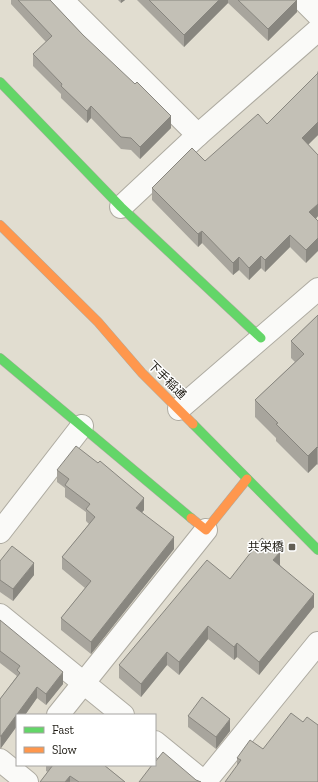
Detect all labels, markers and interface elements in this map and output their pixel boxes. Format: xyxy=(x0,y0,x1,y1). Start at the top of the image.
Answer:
street label: 下手稲通 xyxy=(145,358,189,402)
place label: 共栄橋 xyxy=(248,540,284,554)
marker: 共栄橋 xyxy=(287,542,297,552)
legend xyxy=(16,714,156,766)
text: Fast xyxy=(52,723,75,737)
text: Slow xyxy=(52,743,78,757)

